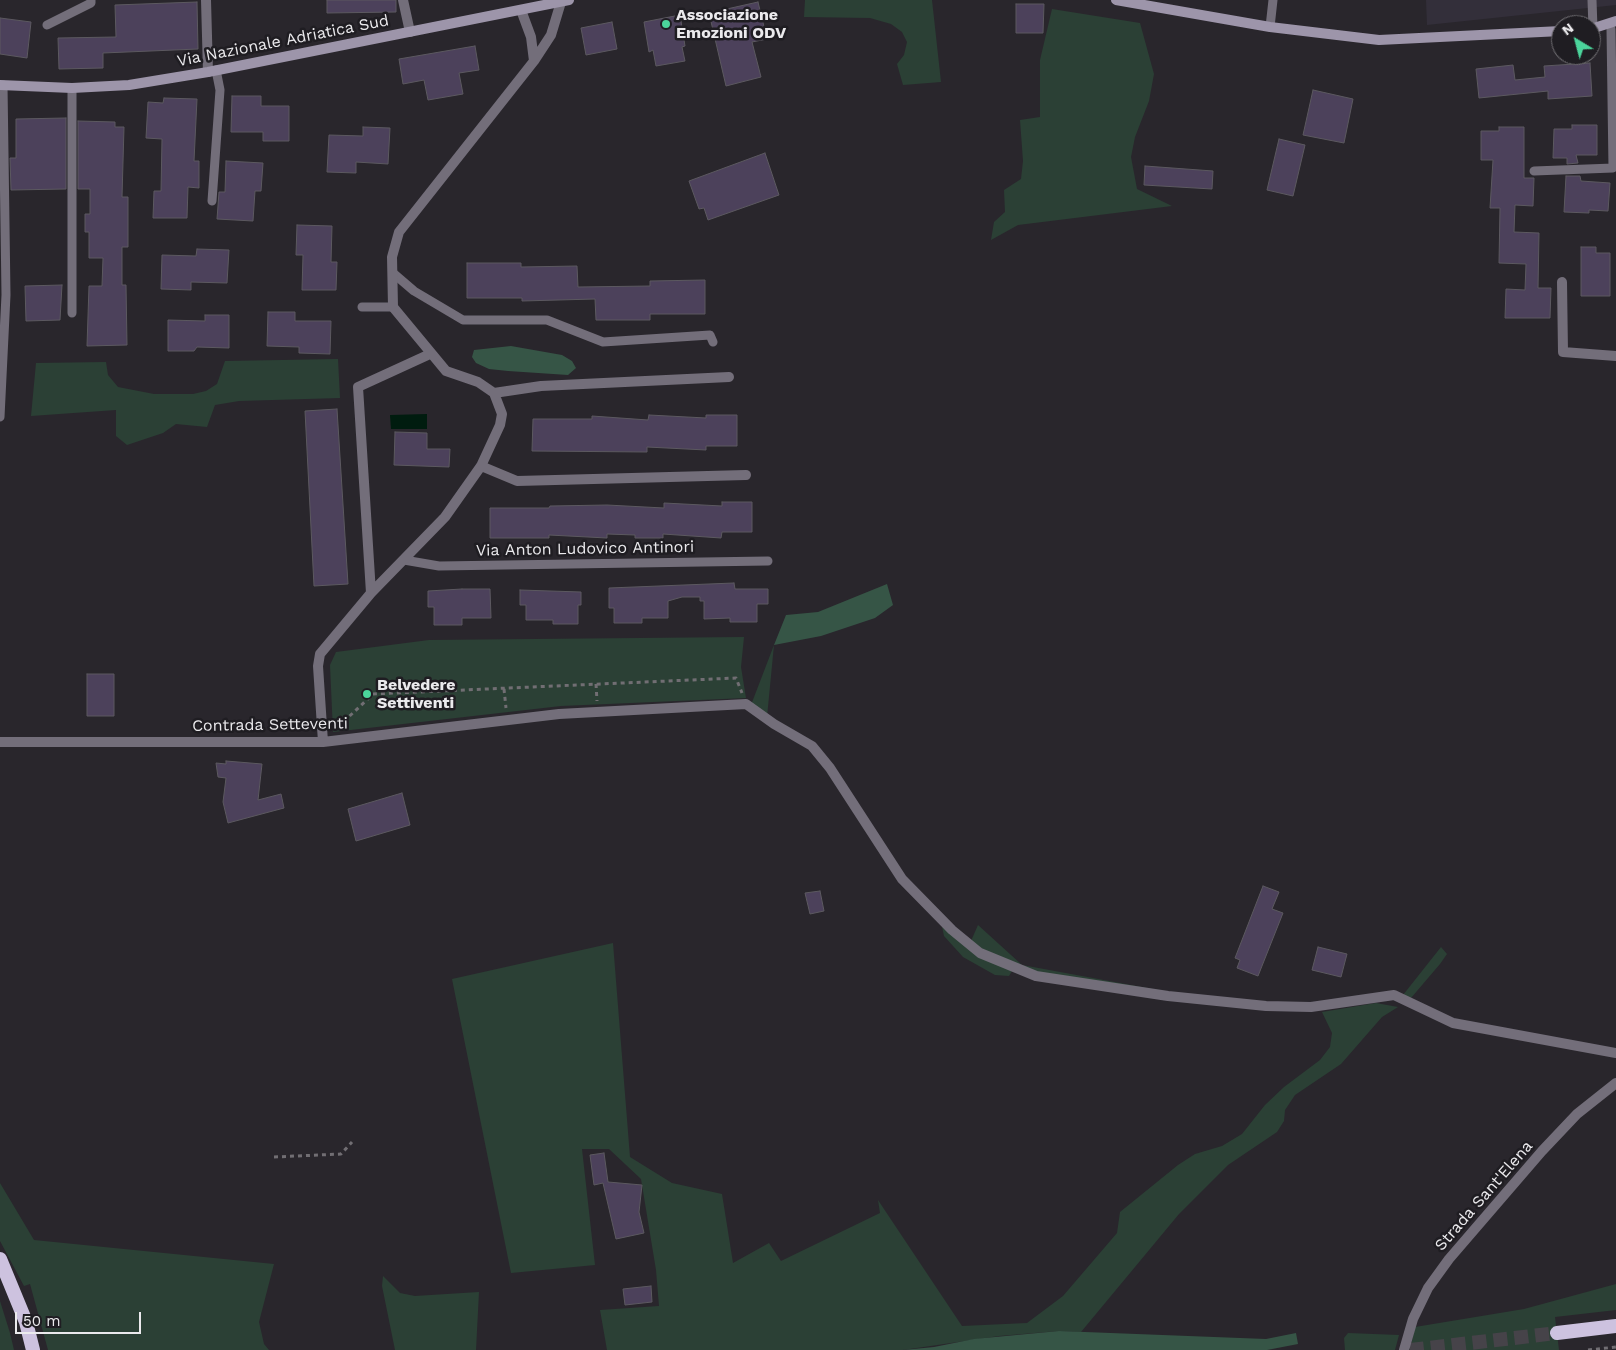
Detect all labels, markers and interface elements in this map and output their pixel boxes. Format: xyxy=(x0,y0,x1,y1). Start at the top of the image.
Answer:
place label: Associazione Emozioni ODV xyxy=(676,5,786,43)
street label: Via Nazionale Adriatica Sud xyxy=(176,11,390,71)
north arrow xyxy=(1551,15,1601,65)
marker: Associazione Emozioni ODV xyxy=(660,18,672,30)
text: N xyxy=(1559,19,1577,38)
street label: Via Anton Ludovico Antinori xyxy=(476,537,694,561)
place label: Belvedere Settiventi xyxy=(377,675,456,713)
marker: Belvedere Settiventi xyxy=(361,688,373,700)
street label: Contrada Setteventi xyxy=(192,714,348,736)
street label: Strada Sant'Elena xyxy=(1431,1137,1537,1255)
scale bar xyxy=(18,1302,144,1334)
text: 50 m xyxy=(23,1312,60,1330)

